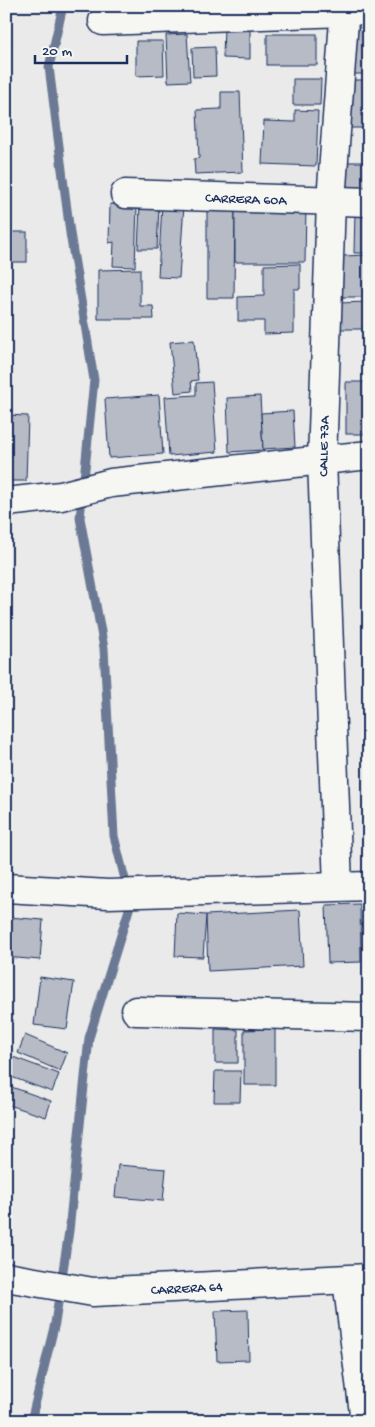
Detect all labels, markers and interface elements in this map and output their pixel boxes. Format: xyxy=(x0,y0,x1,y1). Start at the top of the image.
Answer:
scale bar xyxy=(35,32,128,64)
text: 20 m xyxy=(42,43,72,61)
street label: CARRERA 60A xyxy=(205,191,288,210)
street label: CALLE 73A xyxy=(316,415,335,477)
street label: CARRERA 64 xyxy=(150,1279,223,1300)

